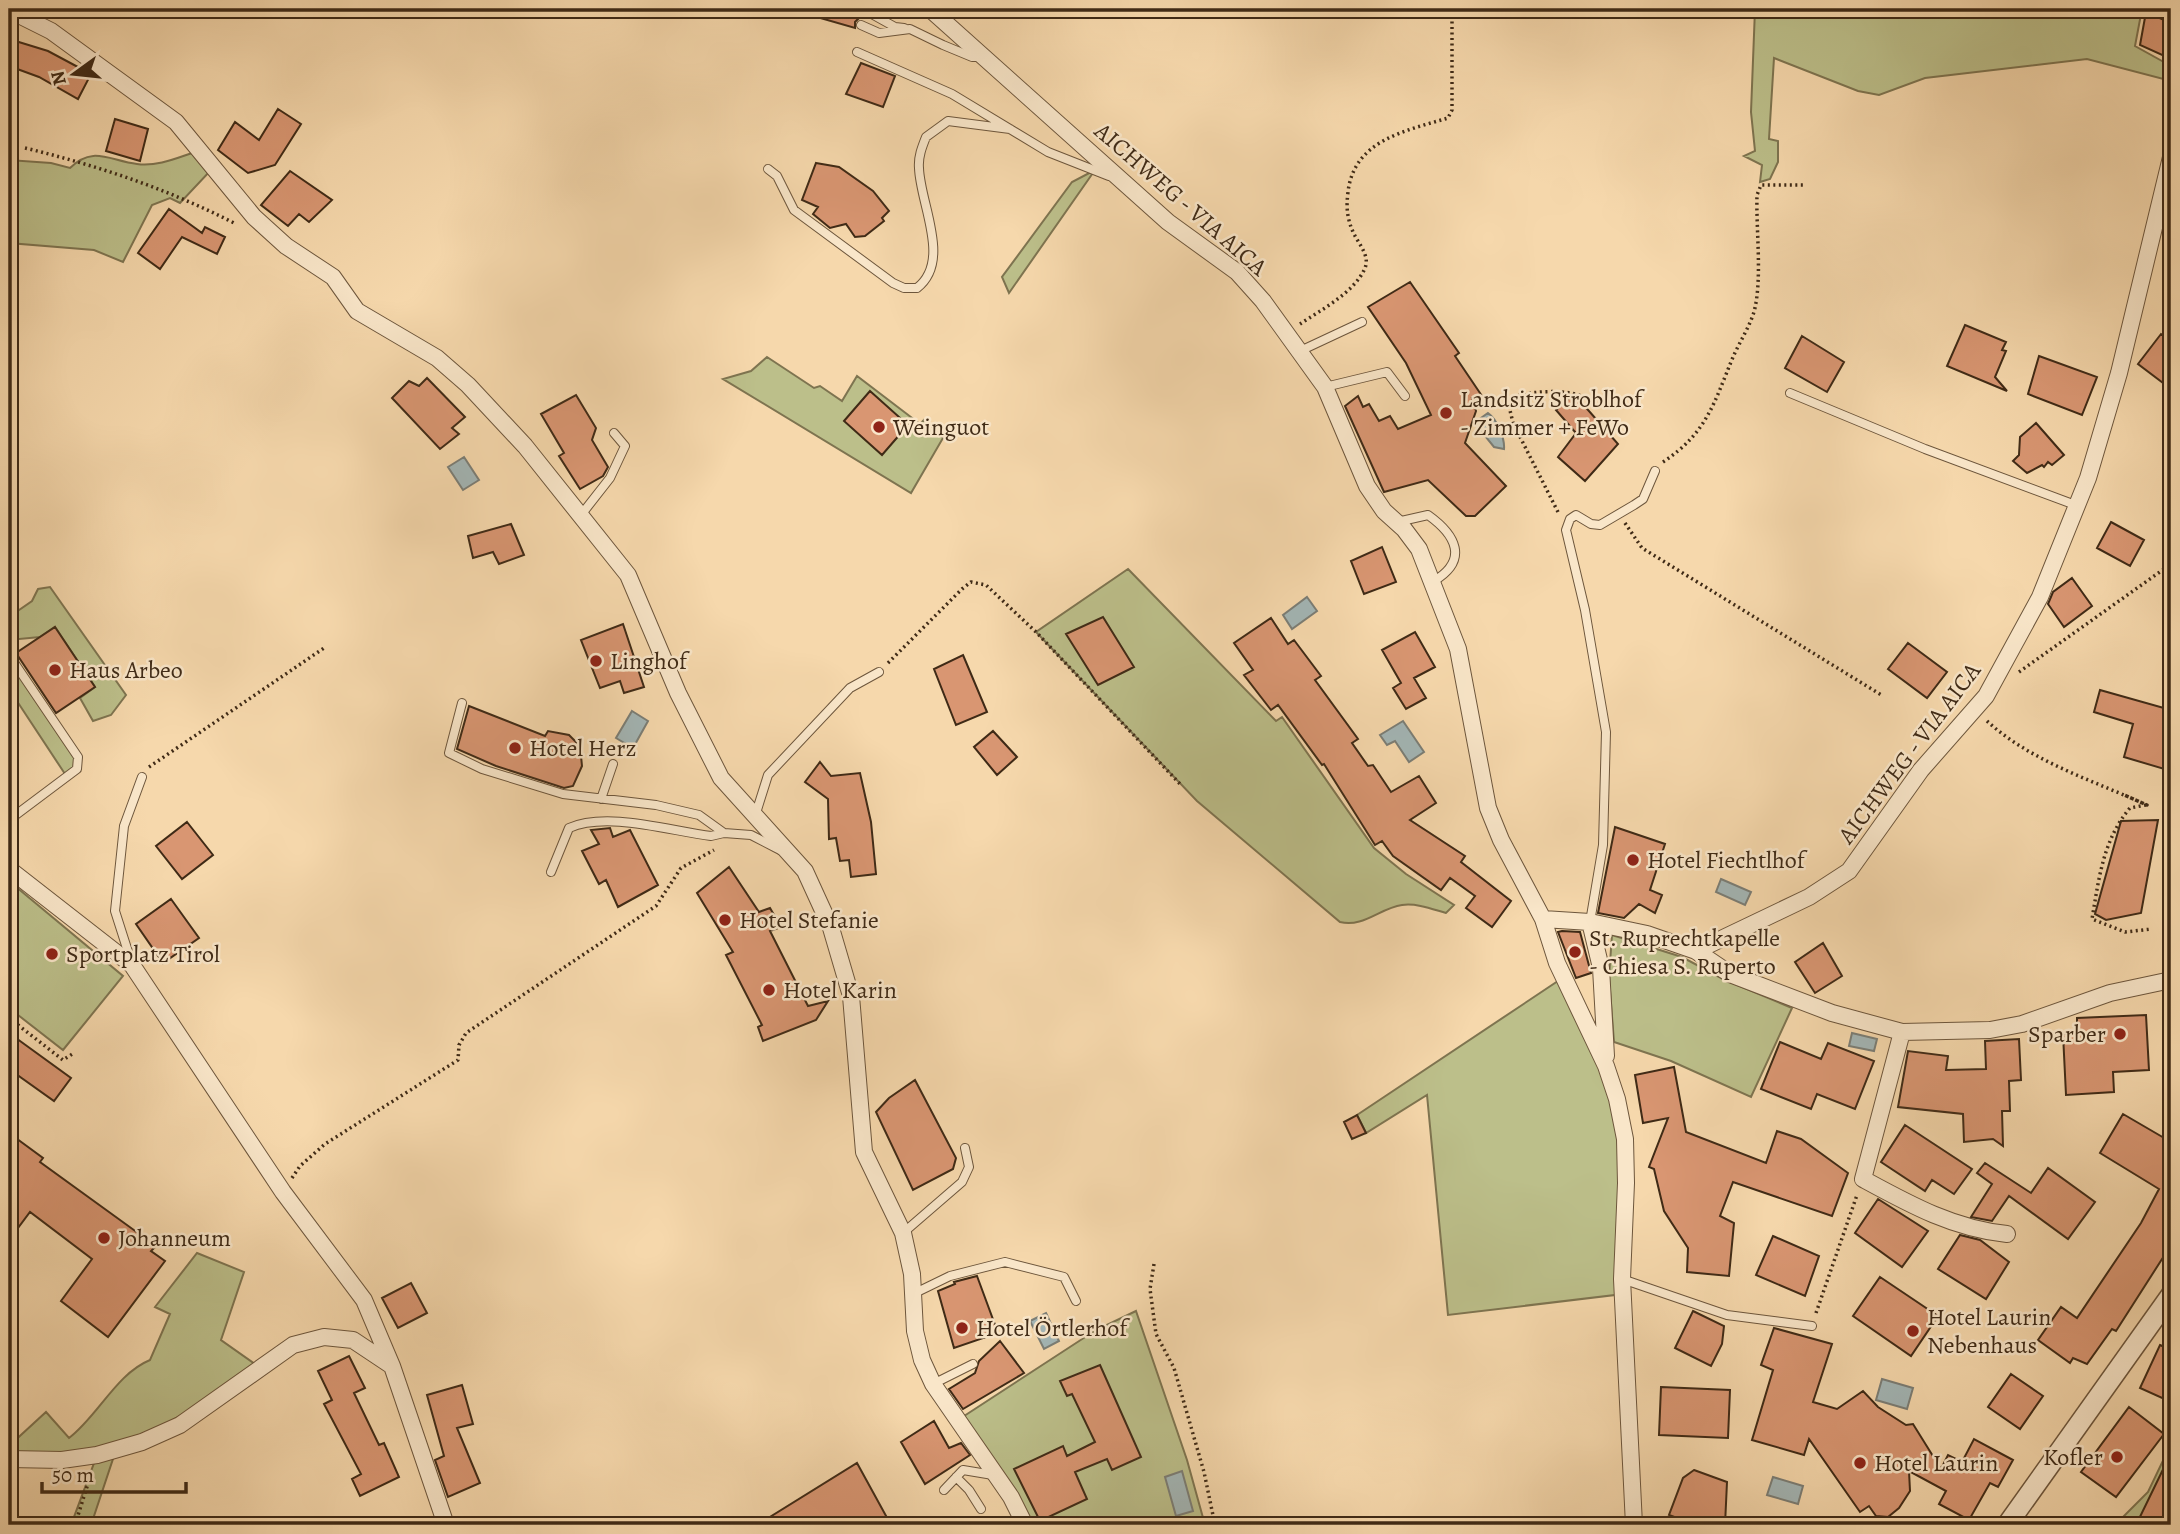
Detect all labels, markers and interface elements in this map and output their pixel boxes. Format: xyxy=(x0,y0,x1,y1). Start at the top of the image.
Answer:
north arrow xyxy=(38,38,108,108)
text: N xyxy=(44,68,73,88)
street label: AICHWEG - VIA AICA xyxy=(1087,114,1275,284)
place label: Landsitz Stroblhof - Zimmer + FeWo xyxy=(1460,383,1645,443)
marker: Landsitz Stroblhof - Zimmer + FeWo xyxy=(1438,405,1454,421)
place label: Weinguot xyxy=(892,411,989,443)
marker: Weinguot xyxy=(871,419,887,435)
place label: Linghof xyxy=(610,645,690,677)
marker: Linghof xyxy=(588,653,604,669)
place label: Haus Arbeo xyxy=(69,654,183,686)
street label: AICHWEG - VIA AICA xyxy=(1830,655,1988,851)
marker: Haus Arbeo xyxy=(47,662,63,678)
place label: Hotel Herz xyxy=(529,732,636,764)
marker: Hotel Herz xyxy=(507,740,523,756)
place label: Hotel Fiechtlhof xyxy=(1647,844,1808,876)
marker: Hotel Fiechtlhof xyxy=(1625,852,1641,868)
place label: Hotel Stefanie xyxy=(739,904,879,936)
marker: Hotel Stefanie xyxy=(717,912,733,928)
place label: St. Ruprechtkapelle - Chiesa S. Ruperto xyxy=(1589,922,1780,982)
place label: Sportplatz Tirol xyxy=(66,938,220,970)
marker: St. Ruprechtkapelle - Chiesa S. Ruperto xyxy=(1567,944,1583,960)
marker: Sportplatz Tirol xyxy=(44,946,60,962)
place label: Hotel Karin xyxy=(783,974,897,1006)
marker: Hotel Karin xyxy=(761,982,777,998)
place label: Sparber xyxy=(2028,1018,2106,1050)
marker: Sparber xyxy=(2112,1026,2128,1042)
place label: Johanneum xyxy=(118,1222,231,1254)
marker: Johanneum xyxy=(96,1230,112,1246)
place label: Hotel Laurin Nebenhaus xyxy=(1927,1301,2051,1361)
place label: Hotel Örtlerhof xyxy=(976,1312,1130,1344)
marker: Hotel Örtlerhof xyxy=(954,1320,970,1336)
marker: Hotel Laurin Nebenhaus xyxy=(1905,1323,1921,1339)
place label: Kofler xyxy=(2043,1441,2103,1473)
place label: Hotel Laurin xyxy=(1874,1447,1998,1479)
marker: Kofler xyxy=(2109,1449,2125,1465)
scale bar xyxy=(42,1450,186,1494)
marker: Hotel Laurin xyxy=(1852,1455,1868,1471)
text: 50 m xyxy=(52,1461,94,1489)

